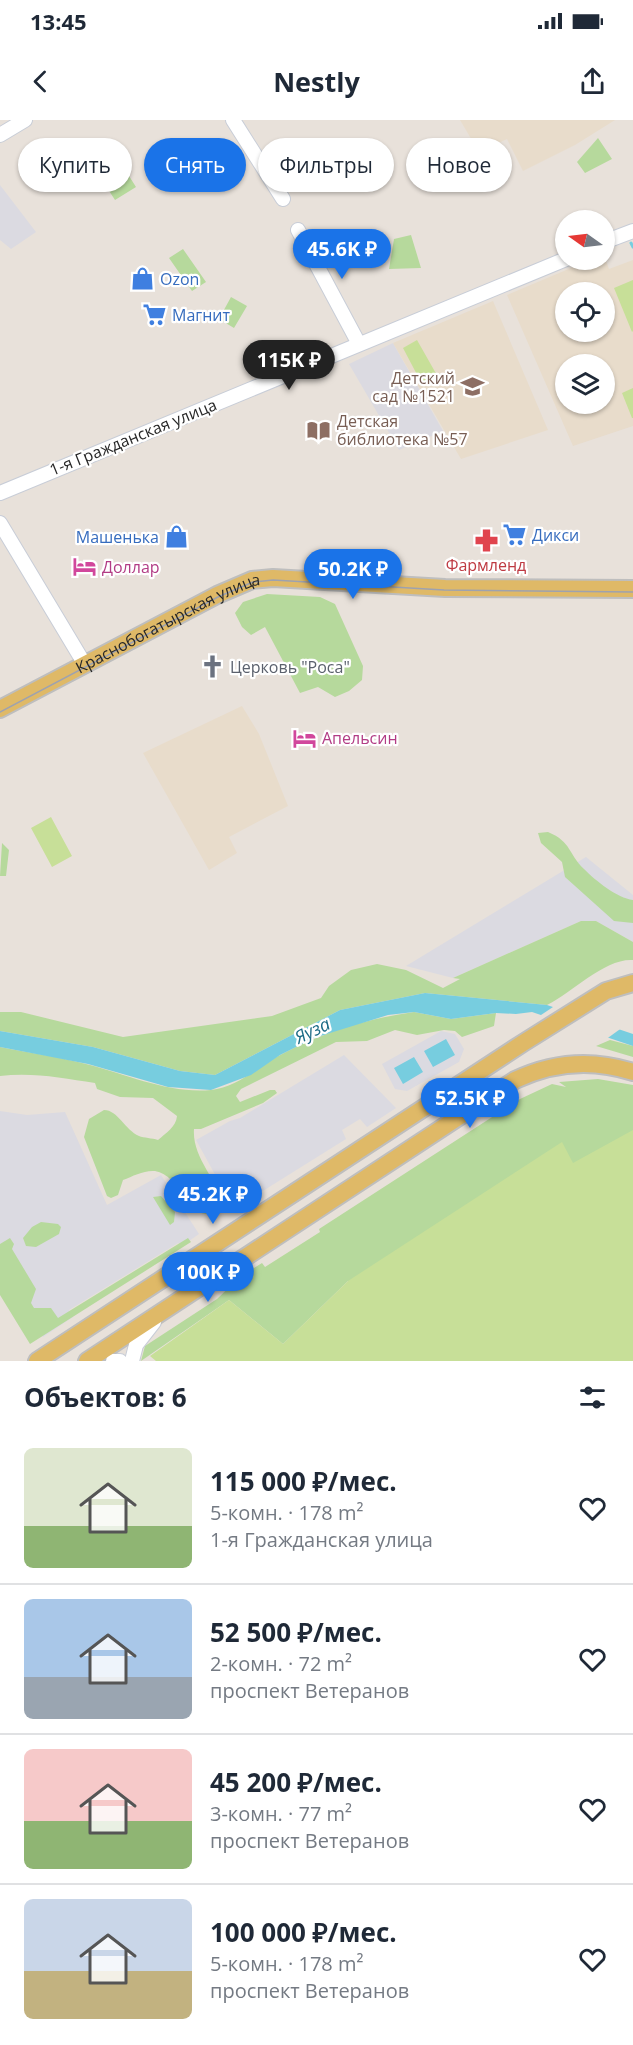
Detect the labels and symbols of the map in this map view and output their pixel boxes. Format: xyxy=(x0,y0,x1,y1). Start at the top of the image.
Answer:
north arrow xyxy=(555,210,615,270)
pin: 45.6K ₽ xyxy=(287,229,397,280)
shop icon: Ozon xyxy=(129,266,155,292)
place label: Ozon xyxy=(160,268,199,290)
supermarket icon: Магнит xyxy=(141,302,167,328)
place label: Магнит xyxy=(172,304,230,326)
pin: 115K ₽ xyxy=(240,340,338,391)
place label: Детский сад №1521 xyxy=(372,367,455,407)
school or university icon: Детский сад №1521 xyxy=(460,374,486,400)
street label: 1-я Гражданская улица xyxy=(46,393,220,481)
place label: Детская библиотека №57 xyxy=(337,410,468,450)
library icon: Детская библиотека №57 xyxy=(306,417,332,443)
supermarket icon: Дикси xyxy=(501,522,527,548)
shop icon: Машенька xyxy=(164,524,190,550)
place label: Дикси xyxy=(532,524,579,546)
place label: Машенька xyxy=(76,526,159,548)
pharmacy icon: Фармленд xyxy=(473,527,499,553)
pin: 50.2K ₽ xyxy=(298,549,408,600)
hotel icon: Доллар xyxy=(71,554,97,580)
place label: Фармленд xyxy=(446,554,526,576)
place label: Доллар xyxy=(102,556,160,578)
street label: Краснобогатырская улица xyxy=(72,568,261,678)
church icon: Церковь "Роса" xyxy=(199,654,225,680)
place label: Церковь "Роса" xyxy=(230,656,350,678)
hotel icon: Апельсин xyxy=(291,725,317,751)
place label: Апельсин xyxy=(322,727,398,749)
water label: Яуза xyxy=(289,1011,334,1049)
pin: 52.5K ₽ xyxy=(415,1078,525,1129)
pin: 45.2K ₽ xyxy=(158,1174,268,1225)
pin: 100K ₽ xyxy=(159,1252,257,1303)

